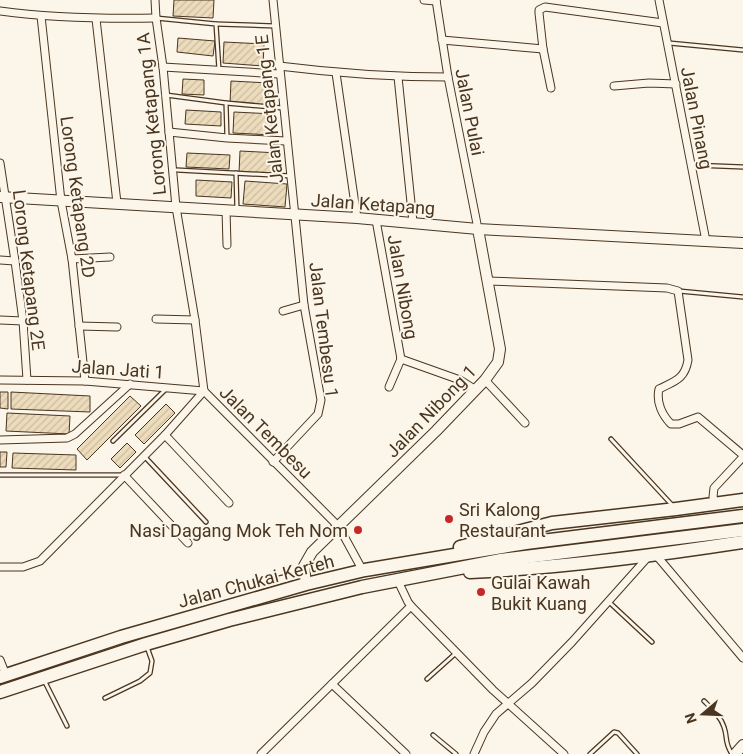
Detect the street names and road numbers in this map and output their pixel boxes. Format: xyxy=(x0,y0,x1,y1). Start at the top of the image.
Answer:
street label: Lorong Ketapang 1A xyxy=(132,31,170,196)
street label: Jalan Ketapang 1E xyxy=(251,34,287,184)
street label: Jalan Pinang xyxy=(677,65,717,171)
street label: Jalan Pulai xyxy=(451,67,489,157)
street label: Lorong Ketapang 2D xyxy=(56,115,100,279)
street label: Lorong Ketapang 2E xyxy=(9,188,49,352)
street label: Jalan Ketapang xyxy=(310,189,436,219)
street label: Jalan Nibong xyxy=(383,233,423,341)
street label: Jalan Tembesu 1 xyxy=(305,261,343,399)
street label: Jalan Jati 1 xyxy=(71,355,165,383)
street label: Jalan Nibong 1 xyxy=(382,360,480,462)
street label: Jalan Tembesu xyxy=(215,381,317,483)
street label: Jalan Chukai-Kerteh xyxy=(176,550,336,612)

